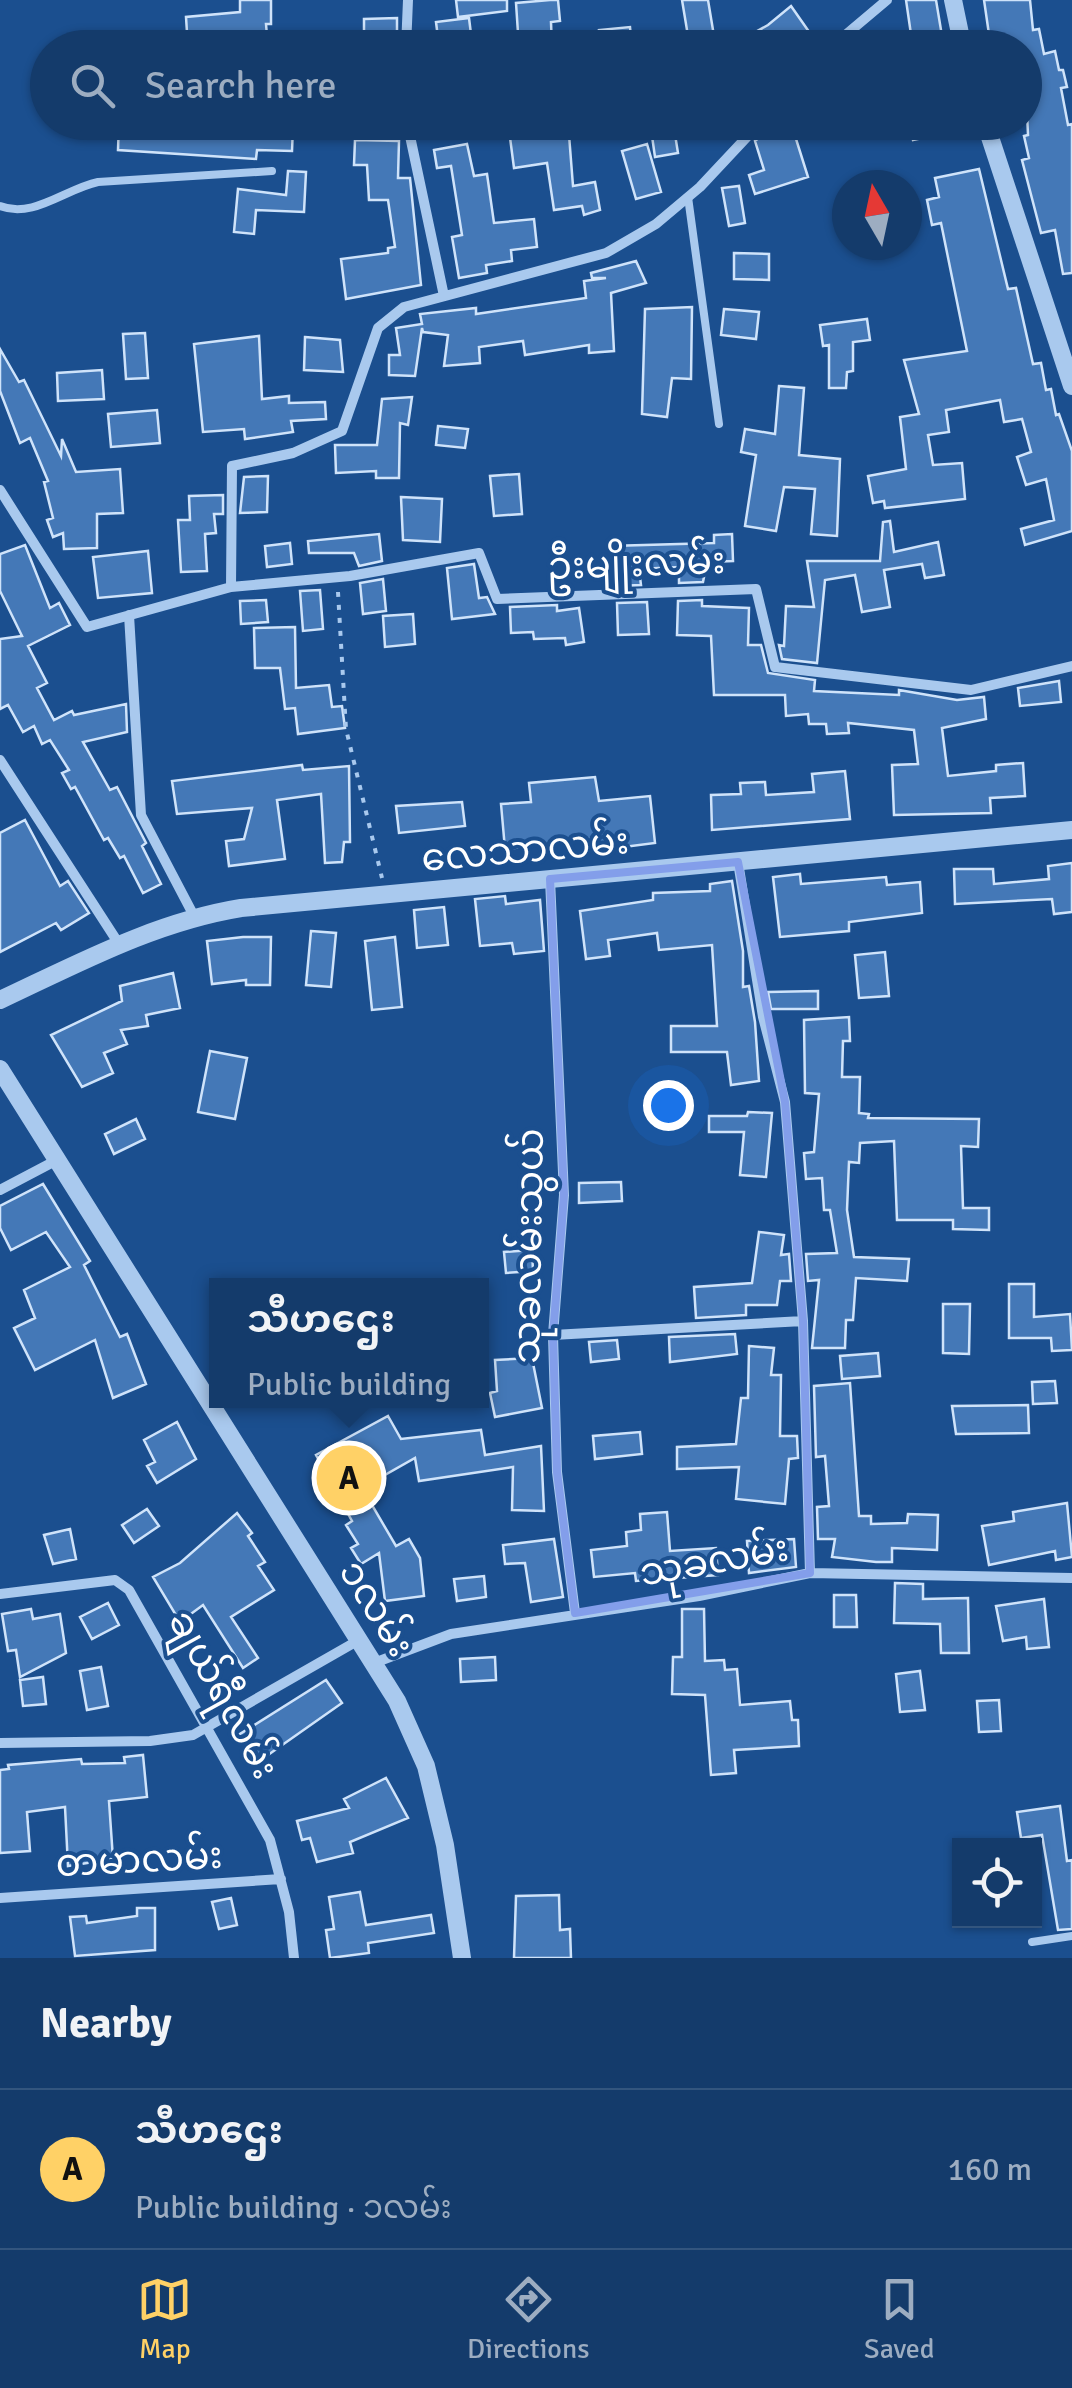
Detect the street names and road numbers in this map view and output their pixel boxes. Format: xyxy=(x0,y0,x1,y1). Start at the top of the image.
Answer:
street label: ဦးမျိုးလမ်း xyxy=(546,534,726,597)
street label: လေသာလမ်း xyxy=(419,814,631,882)
street label: သုခလမ်းသွယ် xyxy=(500,1128,561,1364)
street label: သုခလမ်း xyxy=(636,1521,793,1604)
street label: ၁လမ်း xyxy=(329,1550,427,1665)
street label: ချယ်ရီလမ်း xyxy=(152,1600,292,1790)
street label: တမာလမ်း xyxy=(54,1829,224,1887)

